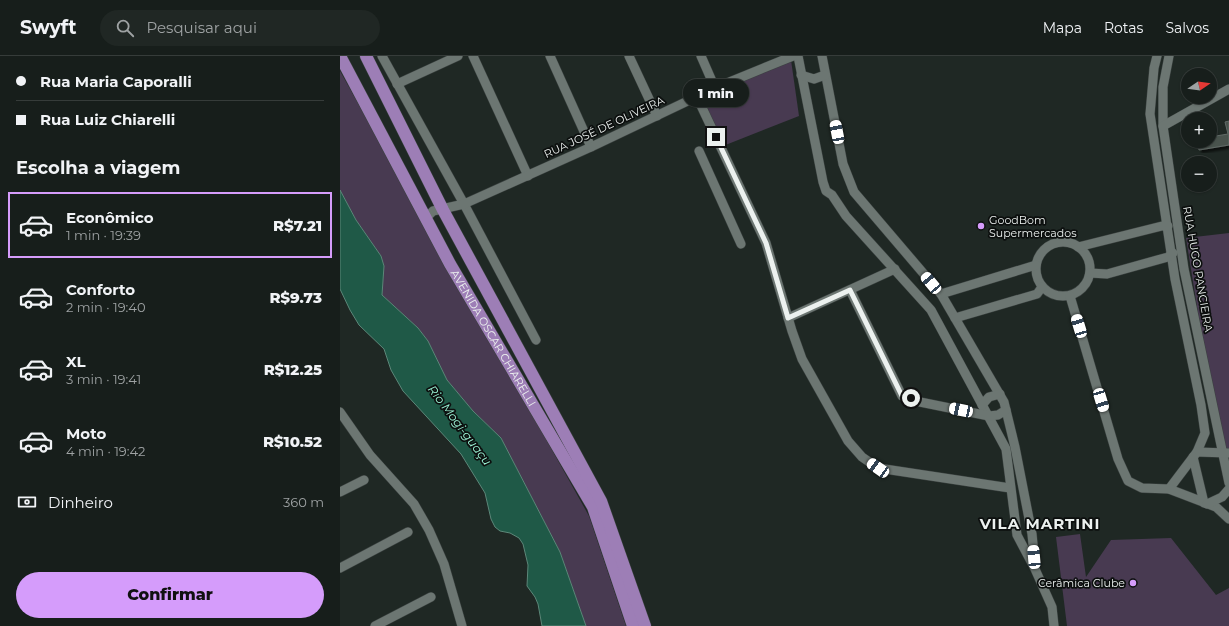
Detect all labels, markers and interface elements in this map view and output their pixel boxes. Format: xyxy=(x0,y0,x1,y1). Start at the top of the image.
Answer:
search box xyxy=(100,10,380,46)
text: Swyft xyxy=(20,16,76,39)
icon: search xyxy=(114,17,136,39)
text: Pesquisar aqui xyxy=(146,18,257,37)
text: Mapa xyxy=(1043,19,1082,37)
text: Rotas xyxy=(1104,19,1143,37)
text: Salvos xyxy=(1165,19,1209,37)
north arrow xyxy=(1181,68,1217,104)
map controls xyxy=(1181,68,1217,192)
text: Rua Maria Caporalli xyxy=(40,72,192,91)
callout: 1 min xyxy=(683,79,749,107)
text: 1 min xyxy=(698,85,734,101)
street label: RUA JOSÉ DE OLIVEIRA xyxy=(542,93,667,161)
text: Rua Luiz Chiarelli xyxy=(40,110,175,129)
button: + xyxy=(1181,112,1217,148)
car xyxy=(829,119,845,145)
route end xyxy=(707,128,725,146)
button: − xyxy=(1181,156,1217,192)
text: Escolha a viagem xyxy=(16,157,180,179)
street label: RUA HUGO PANCIEIRA xyxy=(1180,205,1216,333)
icon: car xyxy=(18,207,54,243)
text: Econômico xyxy=(66,208,154,227)
place label: GoodBom Supermercados xyxy=(989,213,1077,240)
text: R$7.21 xyxy=(273,216,322,235)
marker: GoodBom Supermercados xyxy=(976,221,986,231)
text: 1 min · 19:39 xyxy=(66,227,141,243)
street label: AVENIDA OSCAR CHIARELLI xyxy=(448,267,539,409)
car xyxy=(919,270,943,296)
icon: car xyxy=(18,279,54,315)
text: Conforto xyxy=(66,280,135,299)
text: R$9.73 xyxy=(269,288,322,307)
text: 2 min · 19:40 xyxy=(66,299,146,315)
car xyxy=(1070,313,1088,339)
icon: car xyxy=(18,351,54,387)
text: XL xyxy=(66,352,85,371)
text: R$12.25 xyxy=(264,360,322,379)
text: 3 min · 19:41 xyxy=(66,371,141,387)
water label: Rio Mogi-guaçu xyxy=(425,382,495,468)
car xyxy=(1092,387,1110,413)
route start xyxy=(902,389,920,407)
car xyxy=(948,402,974,418)
icon: car xyxy=(18,423,54,459)
text: Moto xyxy=(66,424,106,443)
text: R$10.52 xyxy=(263,432,322,451)
text: 4 min · 19:42 xyxy=(66,443,145,459)
car xyxy=(865,456,891,480)
icon: cash xyxy=(16,491,38,513)
text: Dinheiro xyxy=(48,493,113,512)
text: 360 m xyxy=(283,494,324,510)
district label: VILA MARTINI xyxy=(979,514,1100,533)
car xyxy=(1027,545,1041,569)
button: Confirmar xyxy=(16,572,324,618)
place label: Cerâmica Clube xyxy=(1038,576,1125,590)
marker: Cerâmica Clube xyxy=(1128,578,1138,588)

